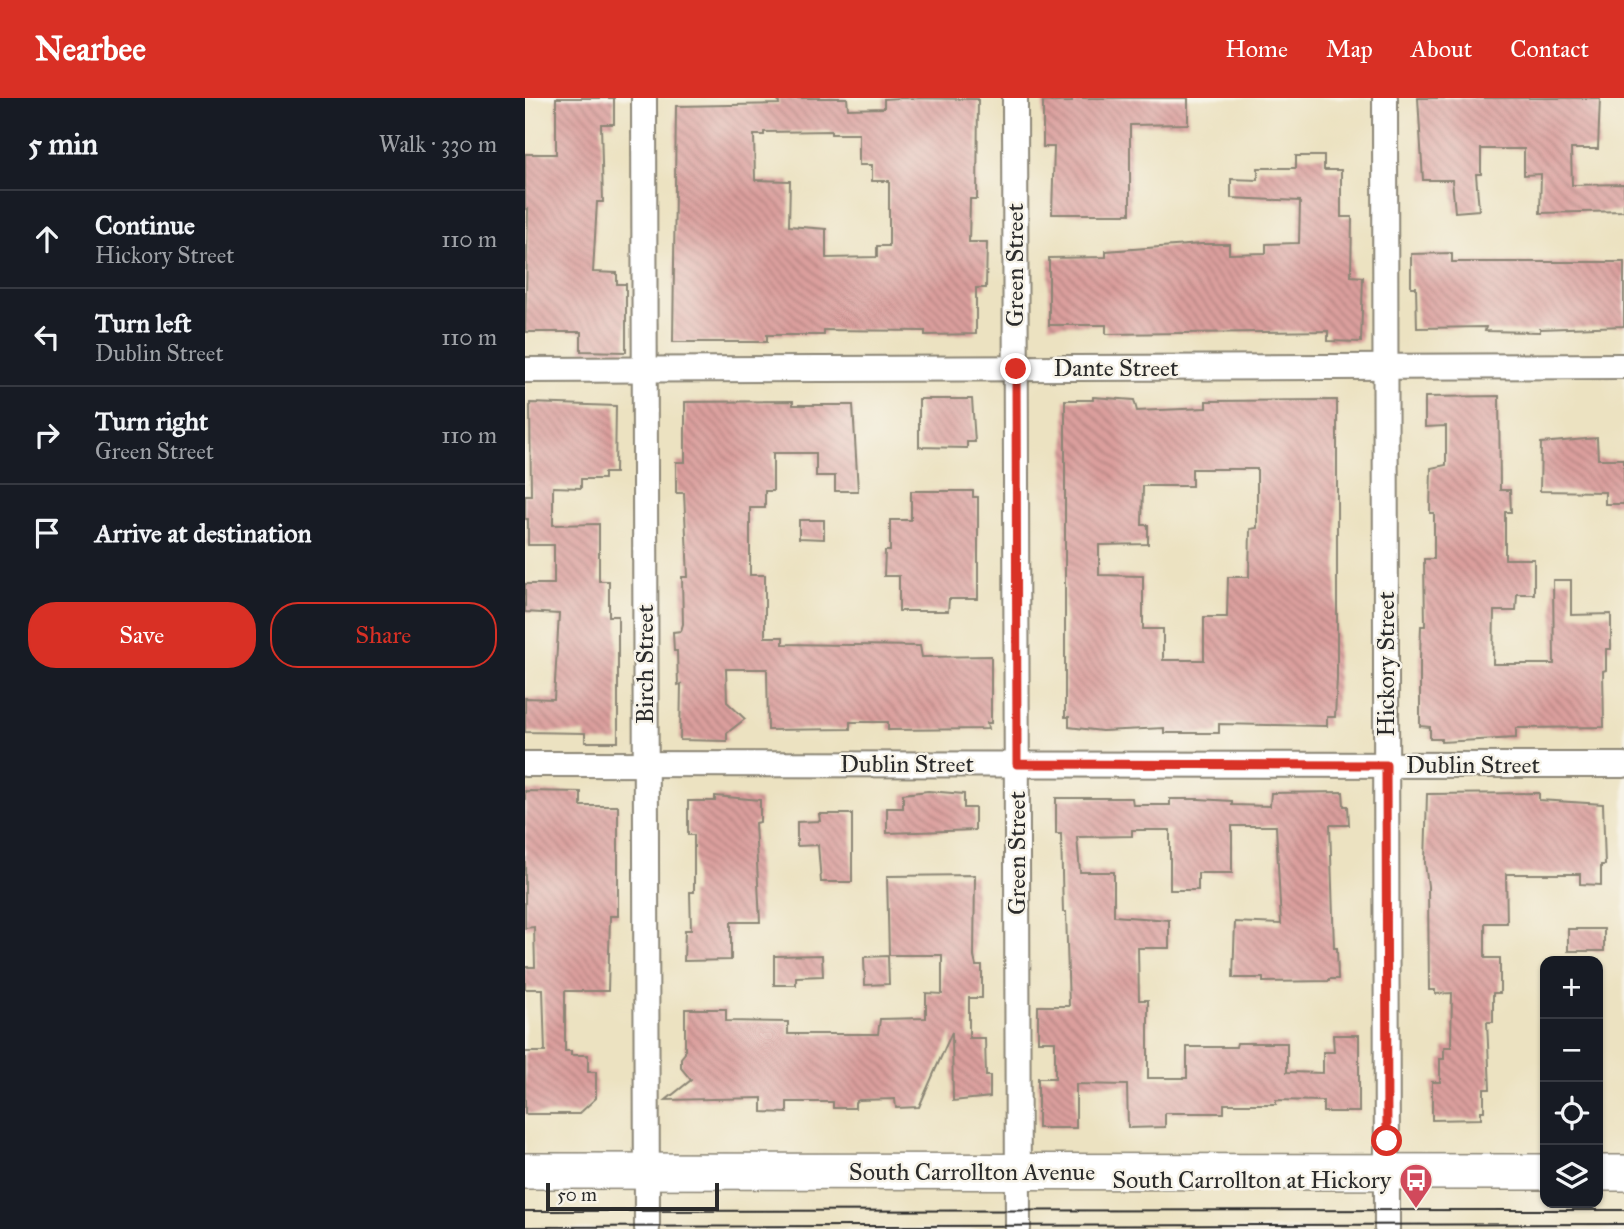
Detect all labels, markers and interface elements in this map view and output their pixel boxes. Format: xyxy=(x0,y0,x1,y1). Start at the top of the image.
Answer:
text: Nearbee xyxy=(35,29,146,69)
text: Home xyxy=(1225,34,1288,64)
text: Map xyxy=(1326,34,1373,64)
text: About xyxy=(1411,34,1472,64)
text: Contact xyxy=(1510,34,1589,64)
text: 5 min xyxy=(28,126,98,162)
text: Walk · 330 m xyxy=(379,130,497,158)
street label: Green Street xyxy=(1000,202,1030,327)
text: Continue xyxy=(95,209,195,241)
icon: ahead xyxy=(28,220,66,258)
text: 110 m xyxy=(441,225,497,253)
text: Hickory Street xyxy=(95,241,234,269)
text: Turn left xyxy=(95,307,191,339)
icon: left xyxy=(28,318,66,356)
text: 110 m xyxy=(441,323,497,351)
text: Dublin Street xyxy=(95,339,224,367)
route end xyxy=(1000,353,1031,384)
street label: Dante Street xyxy=(1053,353,1179,383)
text: Turn right xyxy=(95,405,208,437)
icon: right xyxy=(28,416,66,454)
text: 110 m xyxy=(441,421,497,449)
text: Green Street xyxy=(95,437,214,465)
icon: arrive xyxy=(28,514,66,552)
text: Arrive at destination xyxy=(95,517,312,549)
street label: Hickory Street xyxy=(1371,591,1401,737)
button: Save xyxy=(28,602,256,668)
button: Share xyxy=(270,602,497,668)
street label: Birch Street xyxy=(630,604,660,724)
street label: Dublin Street xyxy=(840,749,975,779)
street label: Dublin Street xyxy=(1406,750,1541,780)
street label: Green Street xyxy=(1002,790,1032,915)
map controls xyxy=(1540,956,1603,1208)
button: + xyxy=(1540,956,1603,1019)
button: − xyxy=(1540,1019,1603,1082)
button: locate xyxy=(1540,1082,1603,1145)
route start xyxy=(1371,1125,1402,1156)
button: layers xyxy=(1540,1145,1603,1208)
street label: South Carrollton Avenue xyxy=(849,1157,1095,1187)
bus stop icon: South Carrollton at Hickory xyxy=(1397,1161,1435,1210)
place label: South Carrollton at Hickory xyxy=(1112,1165,1392,1195)
scale bar xyxy=(546,1180,719,1212)
text: 50 m xyxy=(557,1183,597,1206)

